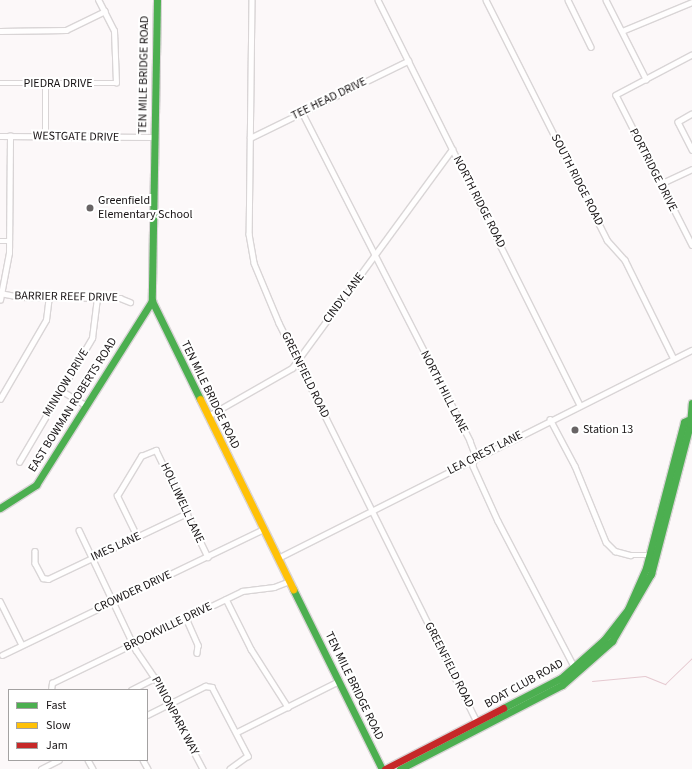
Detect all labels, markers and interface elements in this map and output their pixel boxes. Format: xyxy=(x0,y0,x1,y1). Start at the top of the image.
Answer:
street label: TEN MILE BRIDGE ROAD xyxy=(136,16,152,134)
street label: TEE HEAD DRIVE xyxy=(289,75,369,123)
street label: PIEDRA DRIVE xyxy=(23,77,93,91)
street label: PORTRIDGE DRIVE xyxy=(626,126,680,214)
street label: WESTGATE DRIVE xyxy=(33,129,119,145)
street label: SOUTH RIDGE ROAD xyxy=(548,132,606,228)
street label: NORTH RIDGE ROAD xyxy=(450,154,508,250)
place label: Greenfield Elementary School xyxy=(98,194,193,222)
marker: Greenfield Elementary School xyxy=(85,203,95,213)
street label: CINDY LANE xyxy=(320,270,368,326)
street label: BARRIER REEF DRIVE xyxy=(14,289,118,305)
street label: GREENFIELD ROAD xyxy=(278,329,332,421)
street label: EAST BOWMAN ROBERTS ROAD xyxy=(26,335,120,475)
street label: TEN MILE BRIDGE ROAD xyxy=(178,339,242,451)
street label: MINNOW DRIVE xyxy=(40,346,92,420)
street label: NORTH HILL LANE xyxy=(417,348,471,436)
place label: Station 13 xyxy=(583,423,633,437)
marker: Station 13 xyxy=(570,425,580,435)
street label: LEA CREST LANE xyxy=(445,428,525,478)
street label: HOLLIWELL LANE xyxy=(157,461,207,545)
street label: IMES LANE xyxy=(89,529,143,565)
street label: CROWDER DRIVE xyxy=(92,568,174,616)
street label: BROOKVILLE DRIVE xyxy=(122,599,214,655)
street label: GREENFIELD ROAD xyxy=(421,620,477,710)
street label: TEN MILE BRIDGE ROAD xyxy=(322,630,386,742)
street label: BOAT CLUB ROAD xyxy=(482,656,566,712)
street label: PINIONPARK WAY xyxy=(148,674,202,758)
legend xyxy=(8,689,148,761)
text: Fast xyxy=(46,697,66,714)
text: Slow xyxy=(46,717,71,734)
text: Jam xyxy=(46,737,68,754)

